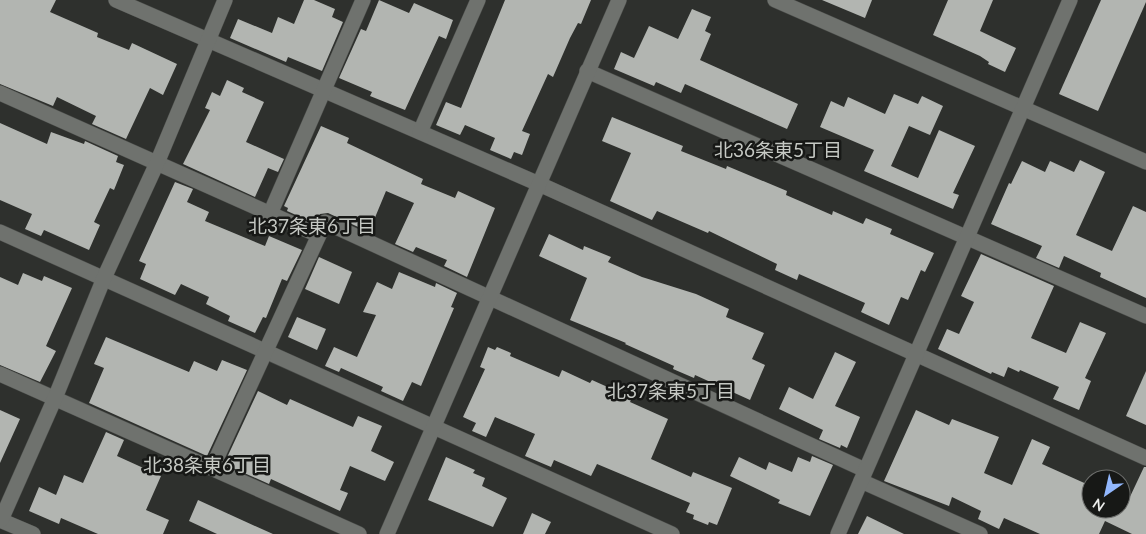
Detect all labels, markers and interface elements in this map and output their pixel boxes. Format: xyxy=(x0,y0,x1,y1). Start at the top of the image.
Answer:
district label: 北36条東5丁目 xyxy=(714,138,842,161)
district label: 北37条東6丁目 xyxy=(248,214,376,237)
district label: 北37条東5丁目 xyxy=(607,379,735,402)
district label: 北38条東6丁目 xyxy=(143,453,271,476)
north arrow xyxy=(1081,469,1131,519)
text: N xyxy=(1089,495,1108,515)

